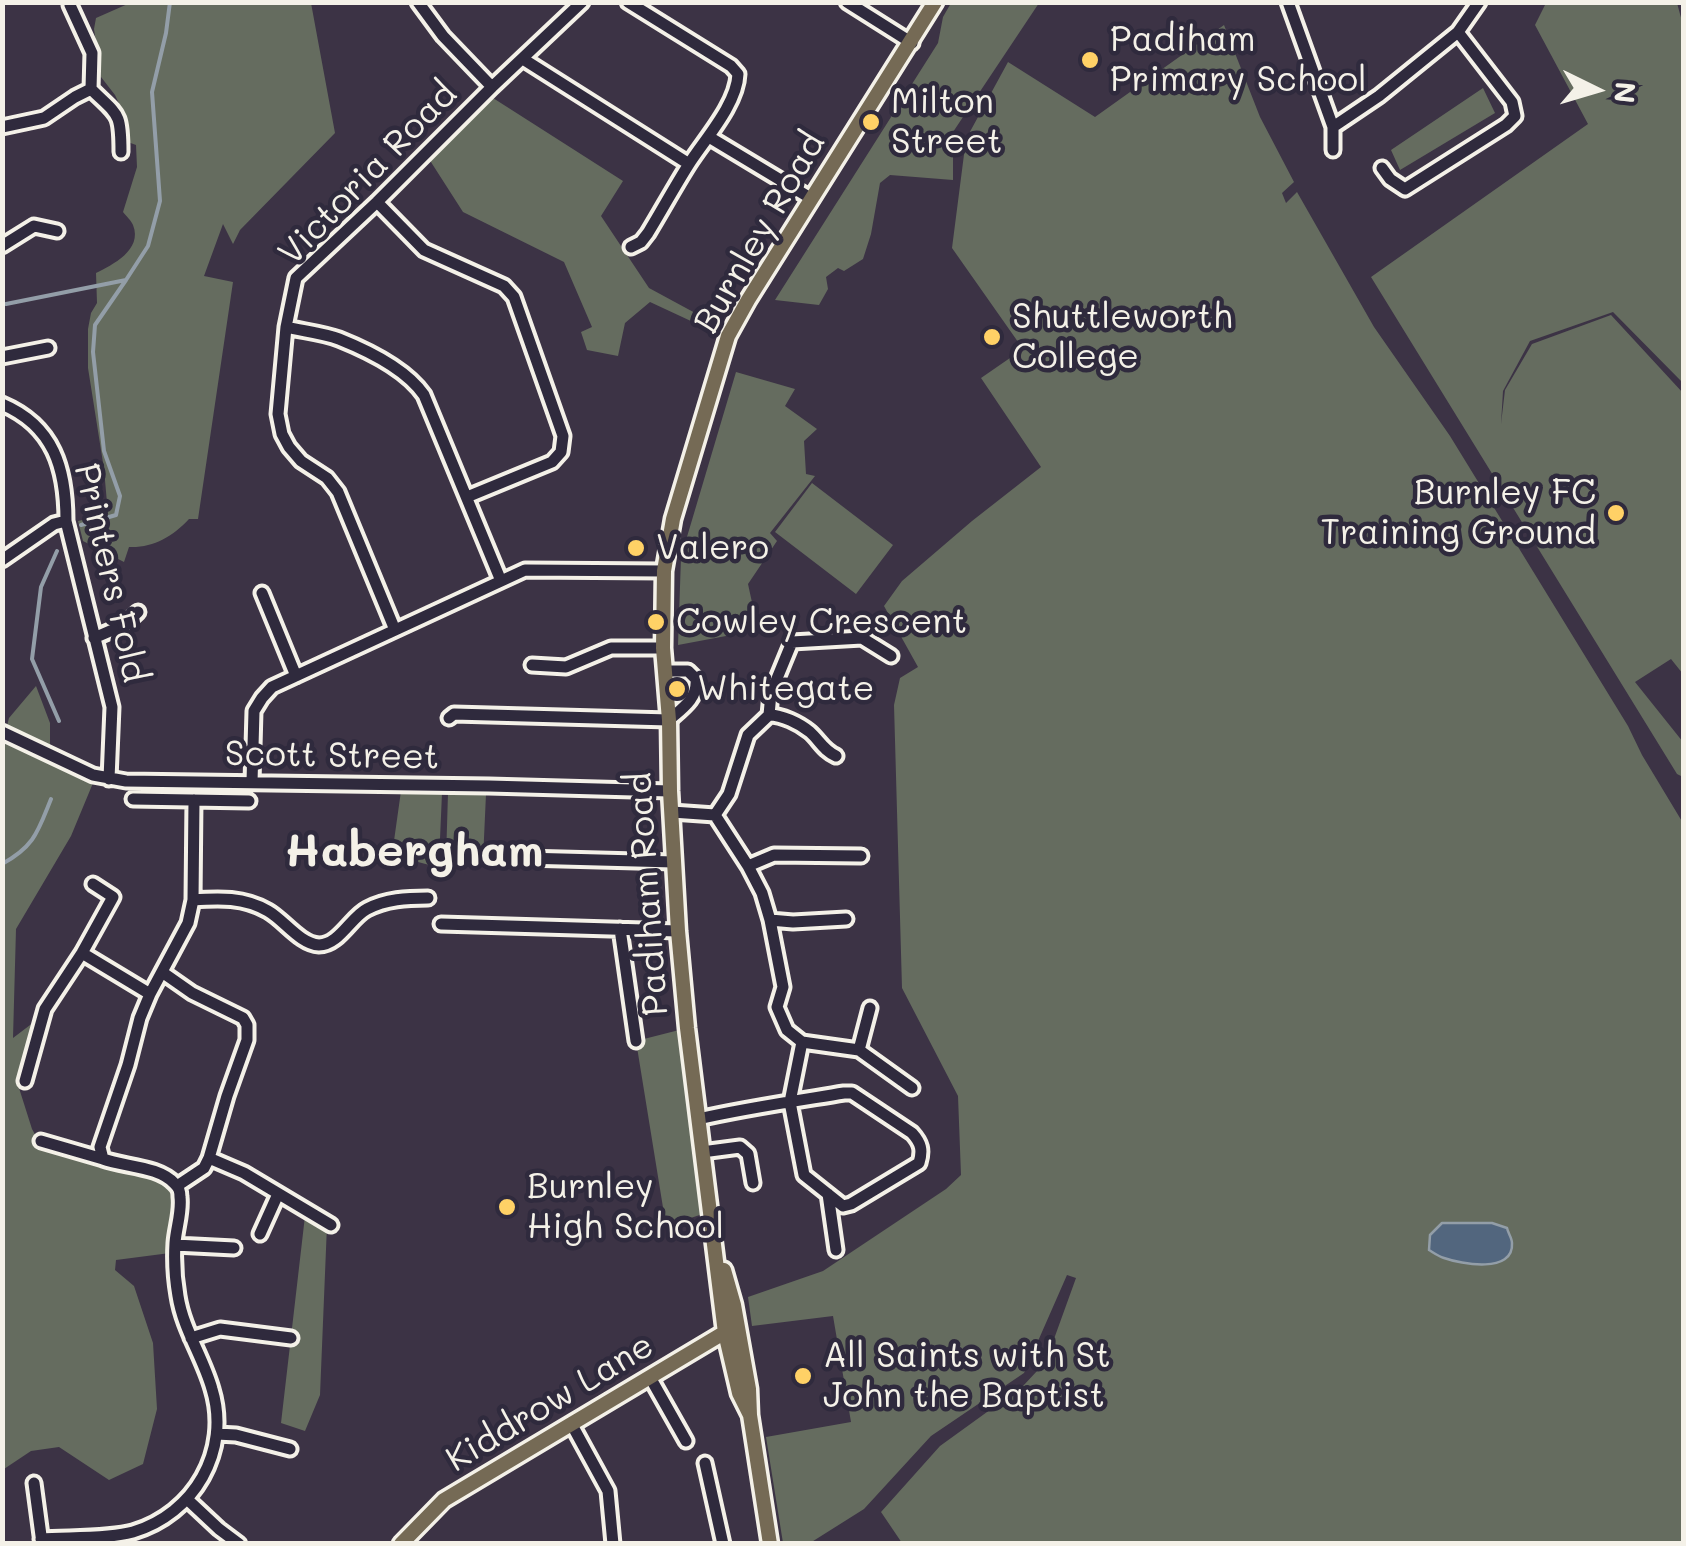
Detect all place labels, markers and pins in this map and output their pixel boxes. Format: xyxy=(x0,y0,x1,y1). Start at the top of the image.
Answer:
place label: Padiham Primary School xyxy=(1110,19,1367,101)
marker: Padiham Primary School xyxy=(1079,49,1101,71)
place label: Milton Street xyxy=(891,81,1002,163)
marker: Milton Street xyxy=(860,111,882,133)
place label: Shuttleworth College xyxy=(1012,296,1232,378)
marker: Shuttleworth College xyxy=(981,326,1003,348)
place label: Burnley FC Training Ground xyxy=(1320,472,1596,554)
marker: Burnley FC Training Ground xyxy=(1605,502,1627,524)
place label: Valero xyxy=(656,527,769,569)
marker: Valero xyxy=(625,537,647,559)
place label: Cowley Crescent xyxy=(676,601,967,643)
marker: Cowley Crescent xyxy=(645,611,667,633)
place label: Whitegate xyxy=(697,668,874,710)
marker: Whitegate xyxy=(666,678,688,700)
place label: Burnley High School xyxy=(527,1166,724,1248)
marker: Burnley High School xyxy=(496,1196,518,1218)
place label: All Saints with St John the Baptist xyxy=(823,1335,1111,1417)
marker: All Saints with St John the Baptist xyxy=(792,1365,814,1387)

